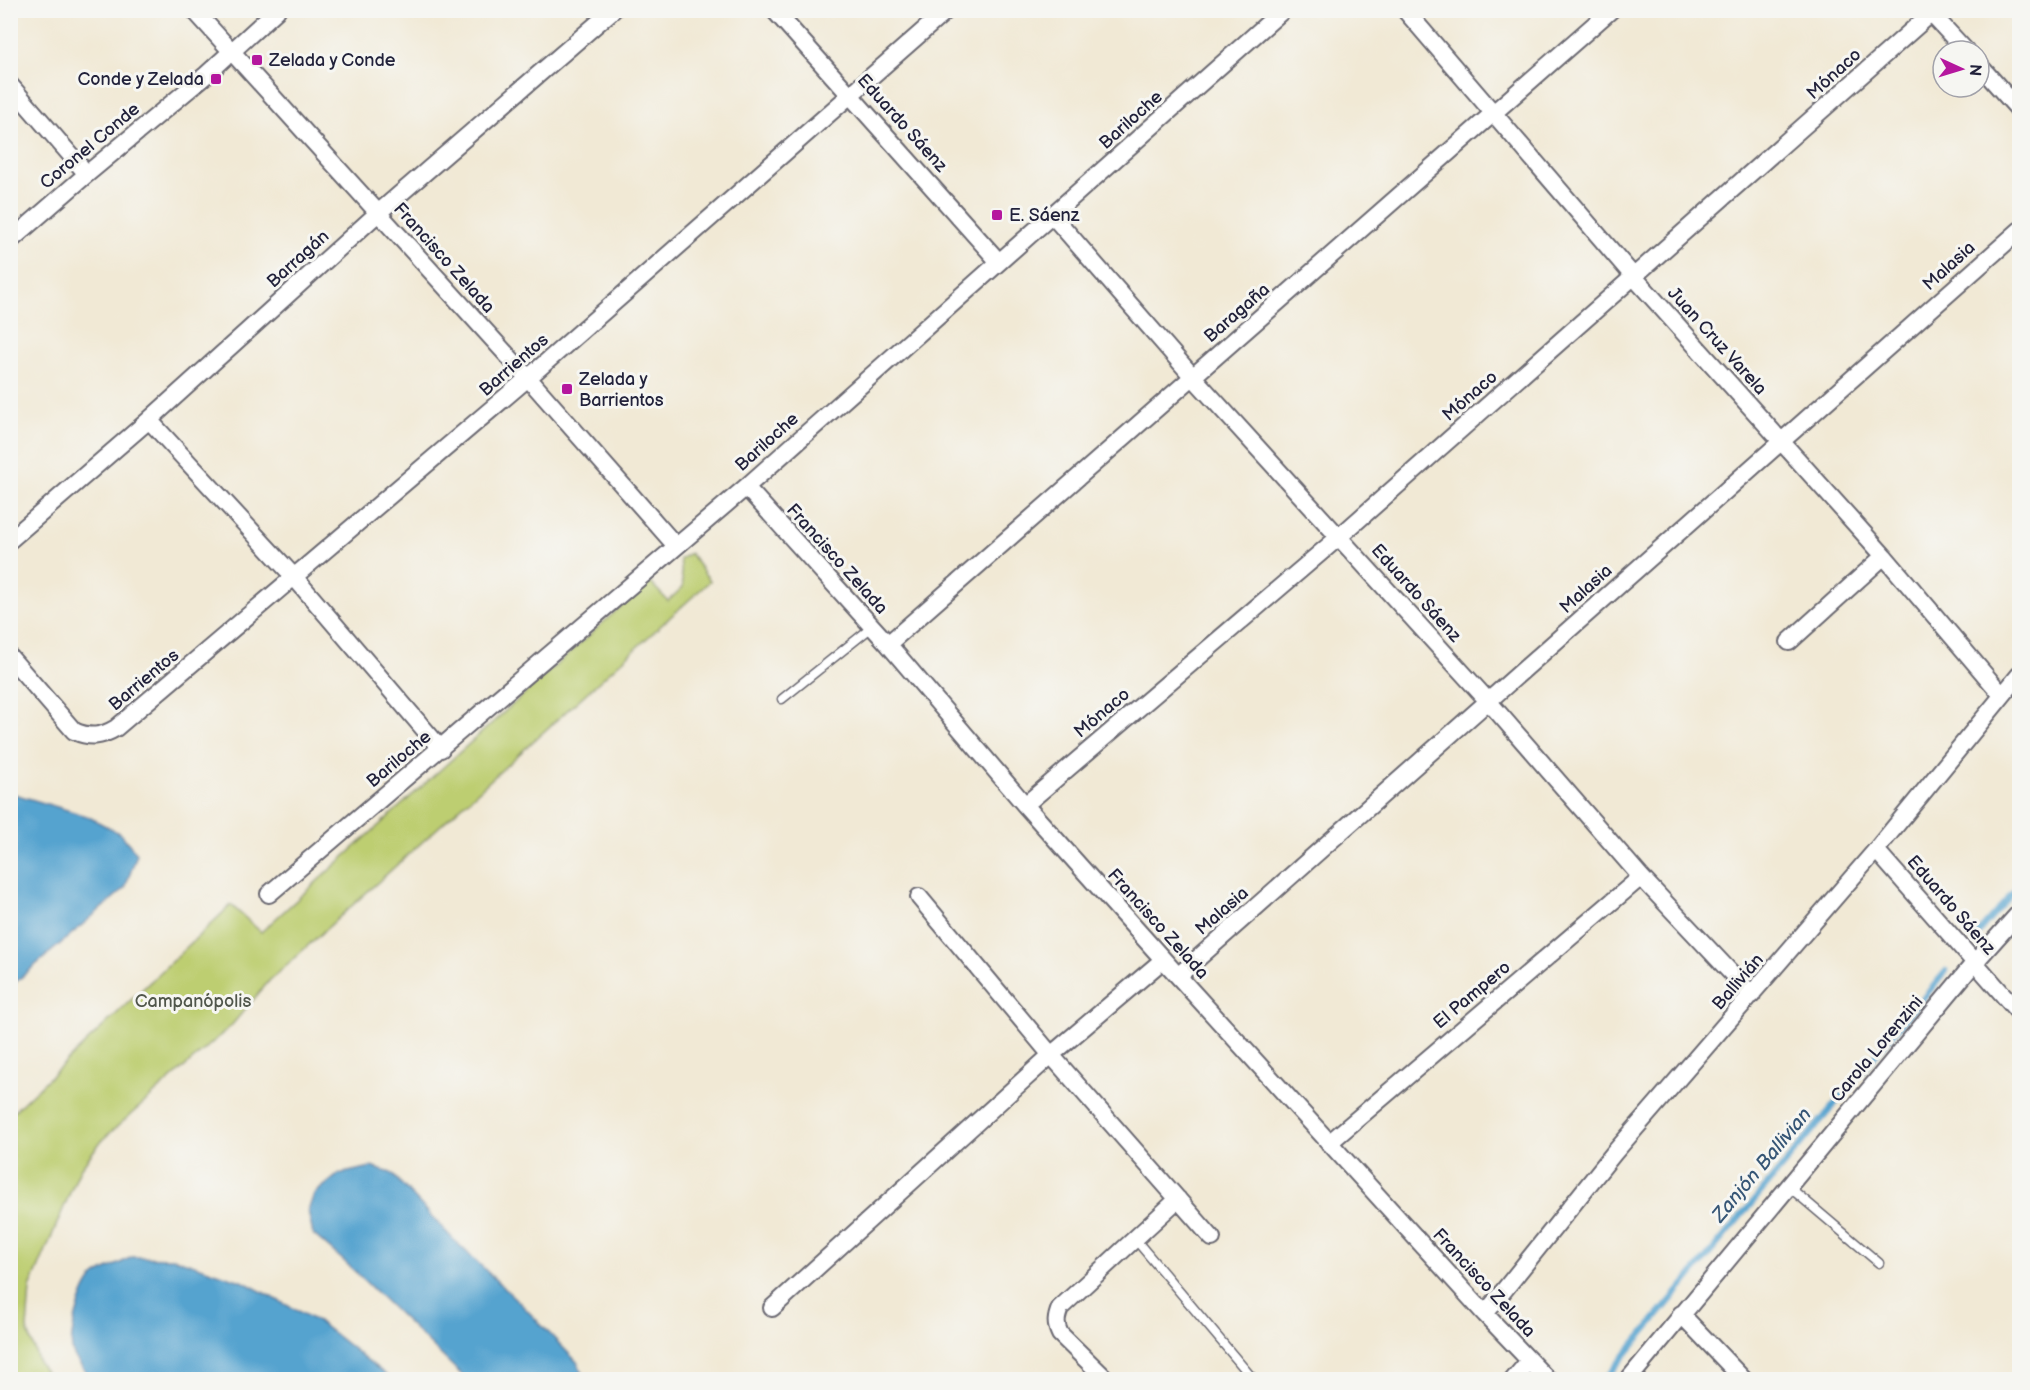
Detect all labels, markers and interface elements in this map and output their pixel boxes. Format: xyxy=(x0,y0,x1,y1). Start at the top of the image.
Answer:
north arrow xyxy=(1931,39,1991,99)
street label: Mónaco xyxy=(1802,44,1866,104)
place label: Zelada y Conde xyxy=(268,50,396,71)
marker: Zelada y Conde xyxy=(250,53,264,67)
text: N xyxy=(1965,63,1984,77)
place label: Conde y Zelada xyxy=(77,69,204,90)
street label: Eduardo Sáenz xyxy=(853,70,952,176)
marker: Conde y Zelada xyxy=(209,72,223,86)
street label: Bariloche xyxy=(1095,86,1167,154)
street label: Coronel Conde xyxy=(36,98,144,194)
street label: Francisco Zelada xyxy=(389,199,499,317)
place label: E. Sáenz xyxy=(1009,205,1080,226)
marker: E. Sáenz xyxy=(990,208,1004,222)
street label: Barragán xyxy=(263,226,333,292)
street label: Malasia xyxy=(1919,237,1979,295)
street label: Baragaña xyxy=(1200,279,1274,347)
street label: Juan Cruz Varela xyxy=(1663,283,1771,399)
street label: Barrientos xyxy=(475,329,553,401)
street label: Mónaco xyxy=(1438,366,1502,426)
place label: Zelada y Barrientos xyxy=(578,369,664,411)
marker: Zelada y Barrientos xyxy=(560,382,574,396)
street label: Bariloche xyxy=(731,408,803,476)
street label: Francisco Zelada xyxy=(782,500,892,618)
street label: Eduardo Sáenz xyxy=(1367,540,1466,646)
street label: Malasia xyxy=(1556,560,1616,618)
street label: Barrientos xyxy=(105,645,183,715)
street label: Mónaco xyxy=(1070,684,1134,742)
street label: Bariloche xyxy=(363,726,436,792)
street label: Eduardo Sáenz xyxy=(1902,851,2000,959)
street label: Francisco Zelada xyxy=(1103,865,1213,983)
street label: Malasia xyxy=(1191,882,1253,940)
street label: Ballivián xyxy=(1708,950,1768,1014)
street label: El Pampero xyxy=(1429,957,1515,1033)
park label: Campanópolis xyxy=(135,991,251,1012)
street label: Carola Lorenzini xyxy=(1826,992,1928,1106)
water label: Zanjón Ballivian xyxy=(1707,1103,1817,1228)
street label: Francisco Zelada xyxy=(1428,1224,1540,1342)

